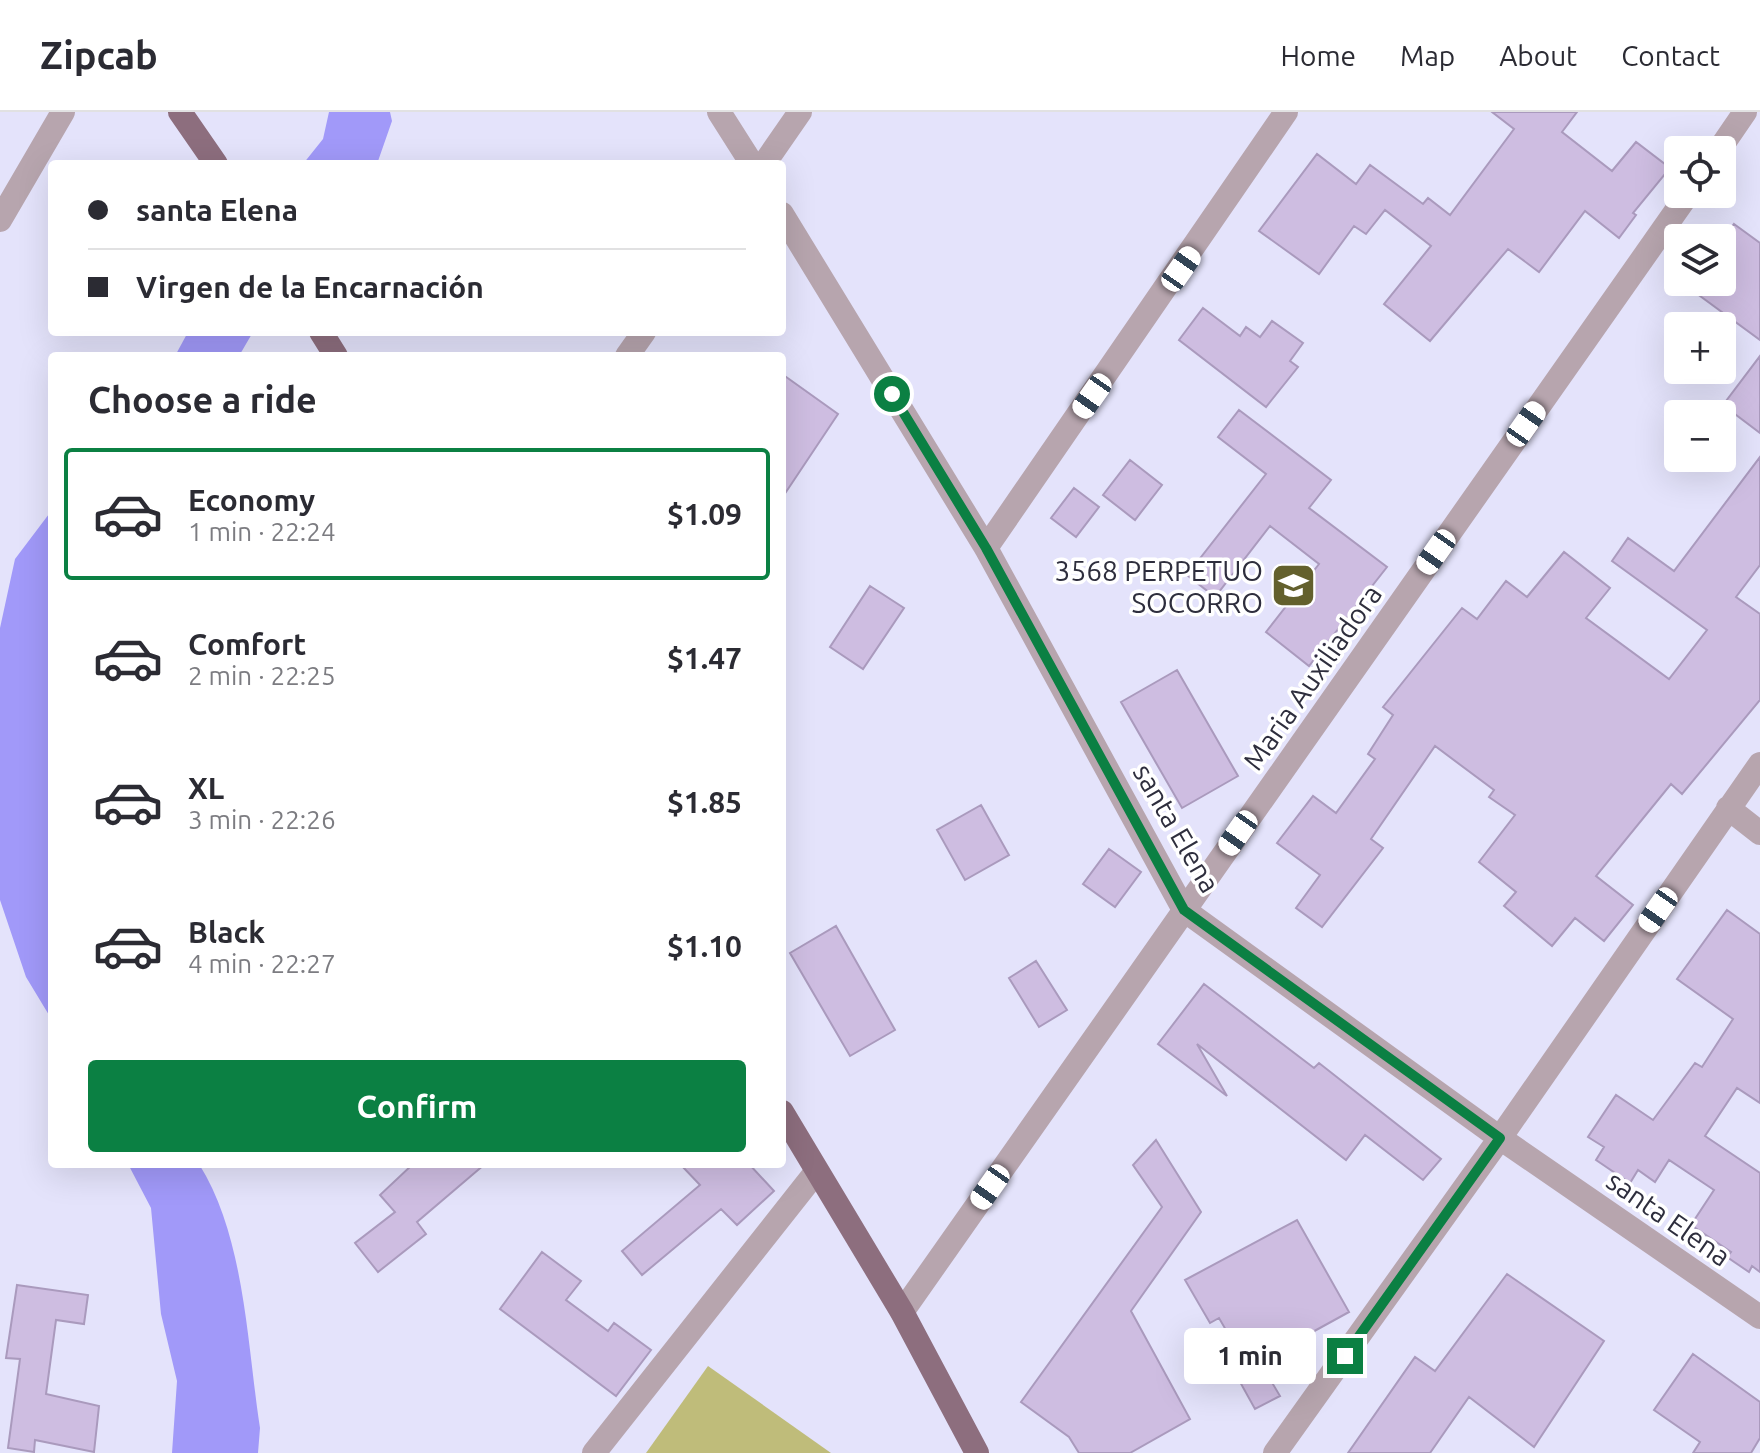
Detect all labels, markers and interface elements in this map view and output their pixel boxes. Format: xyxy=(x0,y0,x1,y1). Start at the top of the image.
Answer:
text: Zipcab xyxy=(40,34,158,76)
text: Home xyxy=(1281,40,1356,71)
text: Map xyxy=(1400,40,1455,71)
text: About xyxy=(1499,40,1577,71)
text: Contact xyxy=(1621,40,1720,71)
map controls xyxy=(1664,136,1736,472)
button: locate xyxy=(1664,136,1736,208)
text: santa Elena xyxy=(136,193,298,227)
button: layers xyxy=(1664,224,1736,296)
car xyxy=(1157,242,1205,296)
text: Virgen de la Encarnación xyxy=(136,270,484,304)
button: + xyxy=(1664,312,1736,384)
car xyxy=(1068,369,1116,423)
route start xyxy=(874,376,910,412)
text: Choose a ride xyxy=(88,379,317,420)
car xyxy=(1502,397,1550,451)
button: − xyxy=(1664,400,1736,472)
icon: car xyxy=(92,478,164,550)
text: Economy xyxy=(188,483,315,517)
text: $1.09 xyxy=(667,497,742,531)
text: 1 min · 22:24 xyxy=(188,517,336,546)
car xyxy=(1412,525,1460,579)
place label: 3568 PERPETUO SOCORRO xyxy=(1055,555,1263,618)
school or university icon: 3568 PERPETUO SOCORRO xyxy=(1270,562,1318,610)
street label: Maria Auxiliadora xyxy=(1237,579,1387,775)
icon: car xyxy=(92,622,164,694)
text: Comfort xyxy=(188,627,306,661)
text: $1.47 xyxy=(667,641,742,675)
text: 2 min · 22:25 xyxy=(188,661,336,690)
street label: santa Elena xyxy=(1128,758,1226,898)
icon: car xyxy=(92,766,164,838)
text: XL xyxy=(188,771,224,805)
text: $1.85 xyxy=(667,785,742,819)
text: 3 min · 22:26 xyxy=(188,805,336,834)
car xyxy=(1214,806,1262,860)
car xyxy=(1634,883,1682,937)
icon: car xyxy=(92,910,164,982)
text: Black xyxy=(188,915,265,949)
text: $1.10 xyxy=(667,929,742,963)
text: 4 min · 22:27 xyxy=(188,949,336,978)
button: Confirm xyxy=(88,1060,746,1152)
car xyxy=(966,1160,1014,1214)
street label: santa Elena xyxy=(1601,1164,1737,1272)
callout: 1 min xyxy=(1185,1328,1317,1384)
route end xyxy=(1327,1338,1363,1374)
text: 1 min xyxy=(1217,1341,1283,1370)

